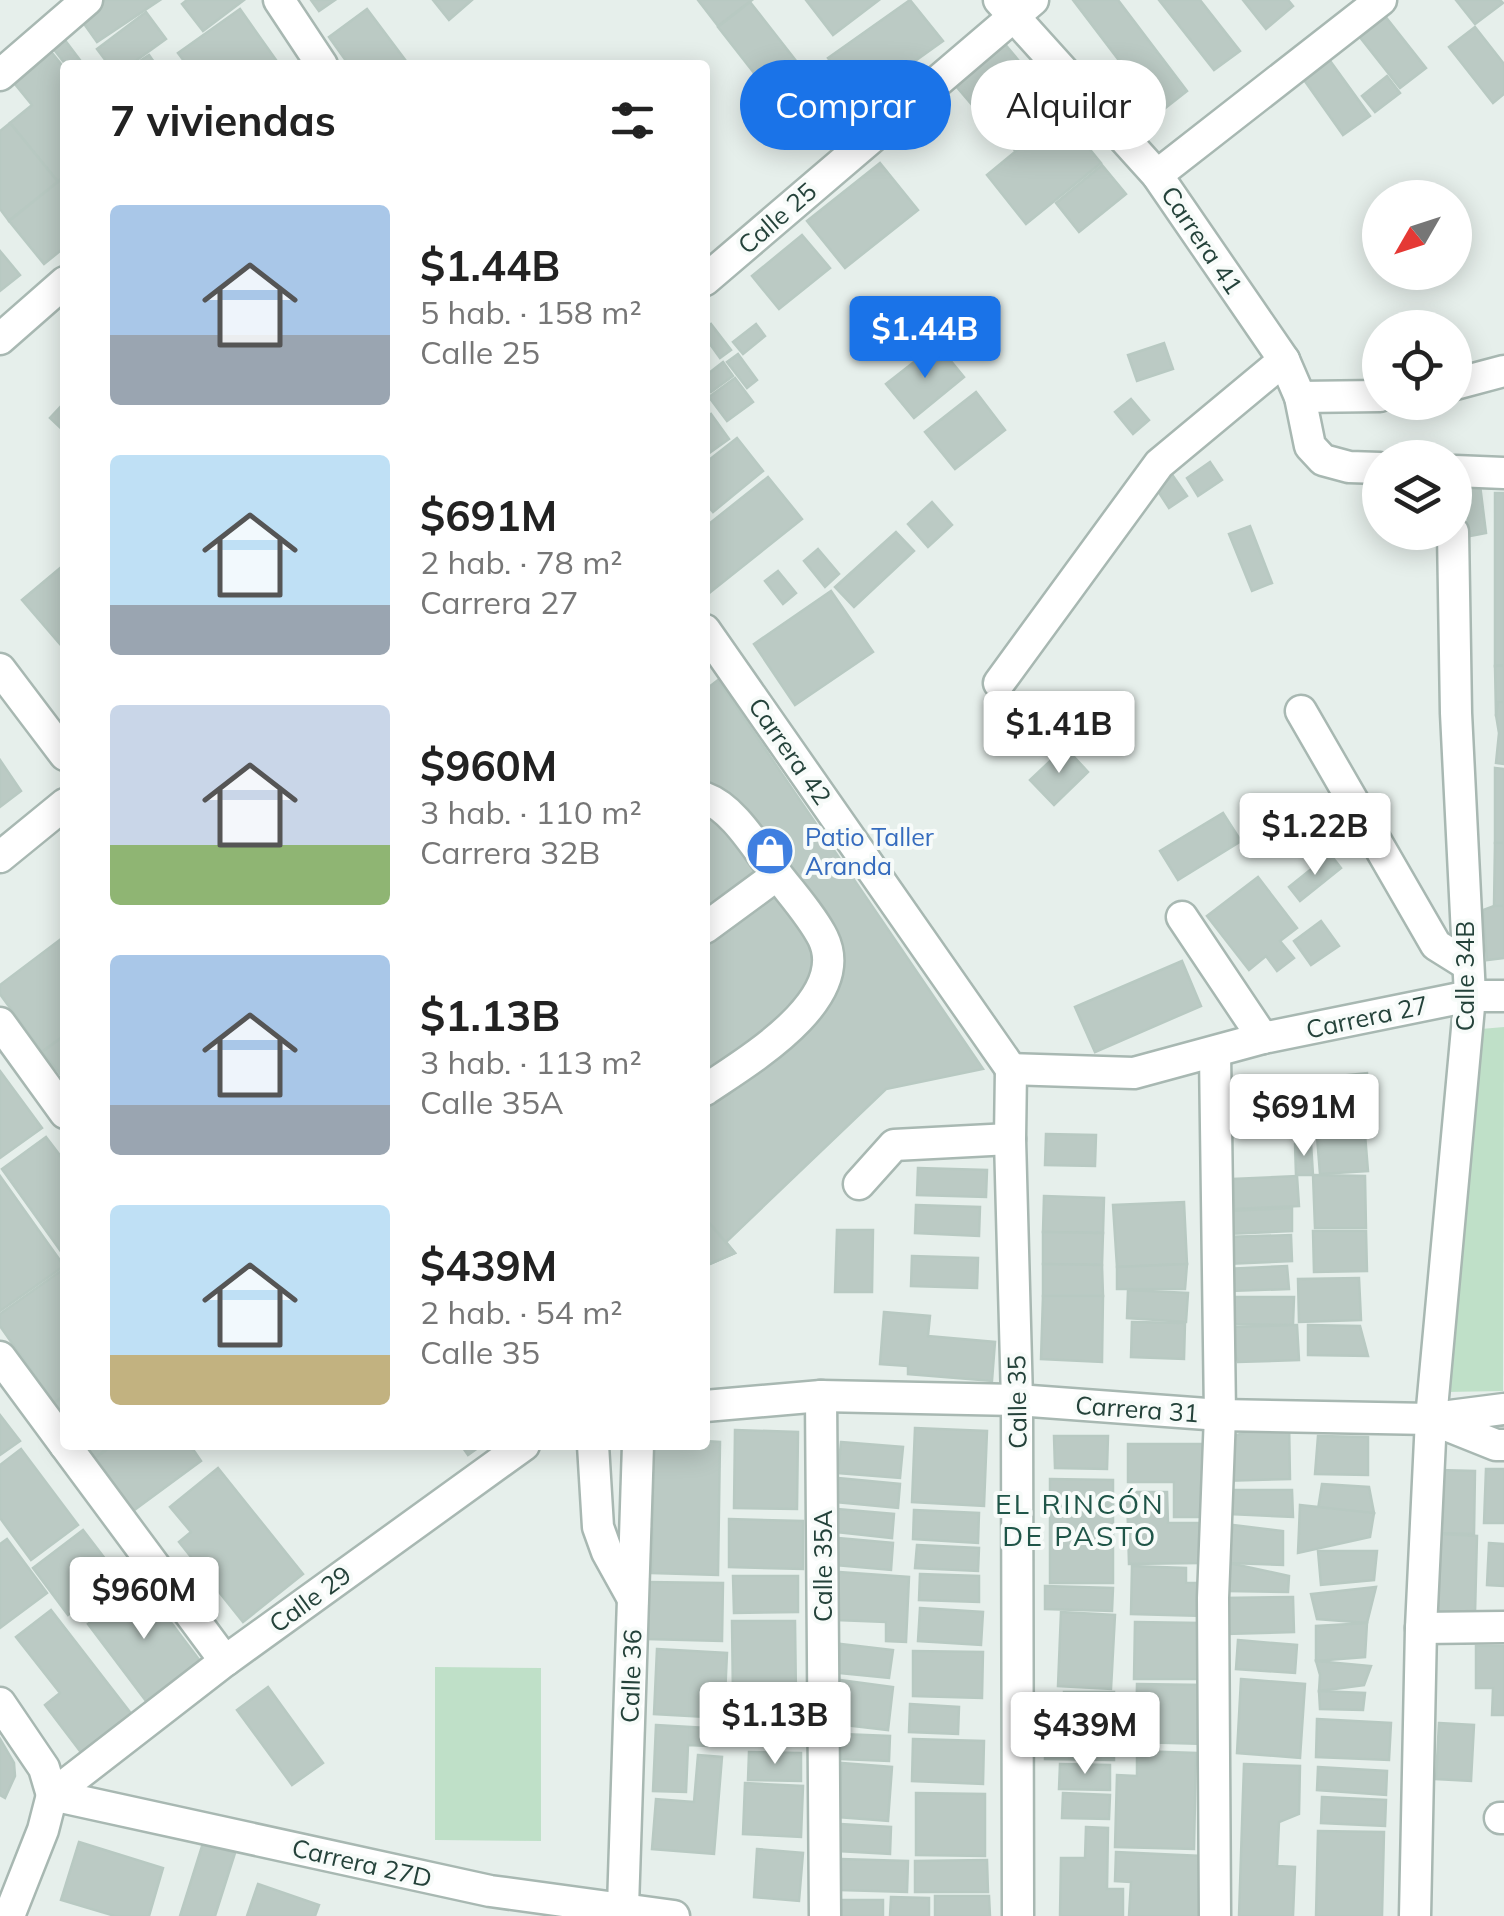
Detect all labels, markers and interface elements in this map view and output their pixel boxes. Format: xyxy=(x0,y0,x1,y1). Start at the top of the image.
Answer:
chip: Comprar xyxy=(740,60,951,150)
chip: Alquilar xyxy=(971,60,1166,150)
icon: filters xyxy=(605,93,660,148)
text: 7 viviendas xyxy=(110,94,336,147)
street label: Calle 25 xyxy=(731,175,822,260)
street label: Carrera 41 xyxy=(1155,180,1250,300)
north arrow xyxy=(1362,180,1472,290)
map controls xyxy=(1362,180,1472,550)
text: $1.44B xyxy=(420,239,560,292)
icon: home xyxy=(190,245,310,365)
text: 5 hab. · 158 m² xyxy=(420,292,642,332)
pin: $1.44B xyxy=(844,296,1006,381)
text: $1.44B xyxy=(872,308,978,348)
button: locate xyxy=(1362,310,1472,420)
text: Calle 25 xyxy=(420,332,540,372)
button: layers xyxy=(1362,440,1472,550)
text: $691M xyxy=(420,489,557,542)
icon: home xyxy=(190,495,310,615)
text: 2 hab. · 78 m² xyxy=(420,542,622,582)
text: Carrera 27 xyxy=(420,582,578,622)
street label: Carrera 42 xyxy=(742,691,839,810)
pin: $1.41B xyxy=(978,691,1140,776)
text: $1.41B xyxy=(1006,703,1112,743)
text: $960M xyxy=(420,739,557,792)
icon: home xyxy=(190,745,310,865)
text: 3 hab. · 110 m² xyxy=(420,792,642,832)
pin: $1.22B xyxy=(1234,793,1396,878)
text: $1.22B xyxy=(1262,805,1368,845)
place label: Patio Taller Aranda xyxy=(805,821,934,881)
shop icon: Patio Taller Aranda xyxy=(744,825,796,877)
text: Carrera 32B xyxy=(420,832,600,872)
street label: Calle 34B xyxy=(1449,921,1480,1031)
street label: Carrera 27 xyxy=(1303,988,1431,1045)
text: $1.13B xyxy=(420,989,560,1042)
icon: home xyxy=(190,995,310,1115)
text: 3 hab. · 113 m² xyxy=(420,1042,642,1082)
pin: $691M xyxy=(1234,1074,1374,1159)
text: Calle 35A xyxy=(420,1082,563,1122)
text: $691M xyxy=(1252,1086,1356,1126)
text: $439M xyxy=(420,1239,557,1292)
icon: home xyxy=(190,1245,310,1365)
text: 2 hab. · 54 m² xyxy=(420,1292,622,1332)
text: Calle 35 xyxy=(420,1332,540,1372)
street label: Calle 35 xyxy=(1000,1355,1033,1449)
street label: Carrera 31 xyxy=(1074,1389,1200,1428)
district label: EL RINCÓN DE PASTO xyxy=(995,1486,1165,1553)
street label: Calle 35A xyxy=(807,1510,838,1622)
pin: $960M xyxy=(74,1557,214,1642)
street label: Calle 29 xyxy=(263,1559,357,1639)
text: $960M xyxy=(92,1569,196,1609)
street label: Calle 36 xyxy=(613,1629,648,1723)
pin: $1.13B xyxy=(694,1682,856,1767)
pin: $439M xyxy=(1015,1692,1155,1777)
text: $1.13B xyxy=(722,1694,828,1734)
text: $439M xyxy=(1033,1704,1137,1744)
street label: Carrera 27D xyxy=(289,1831,435,1894)

